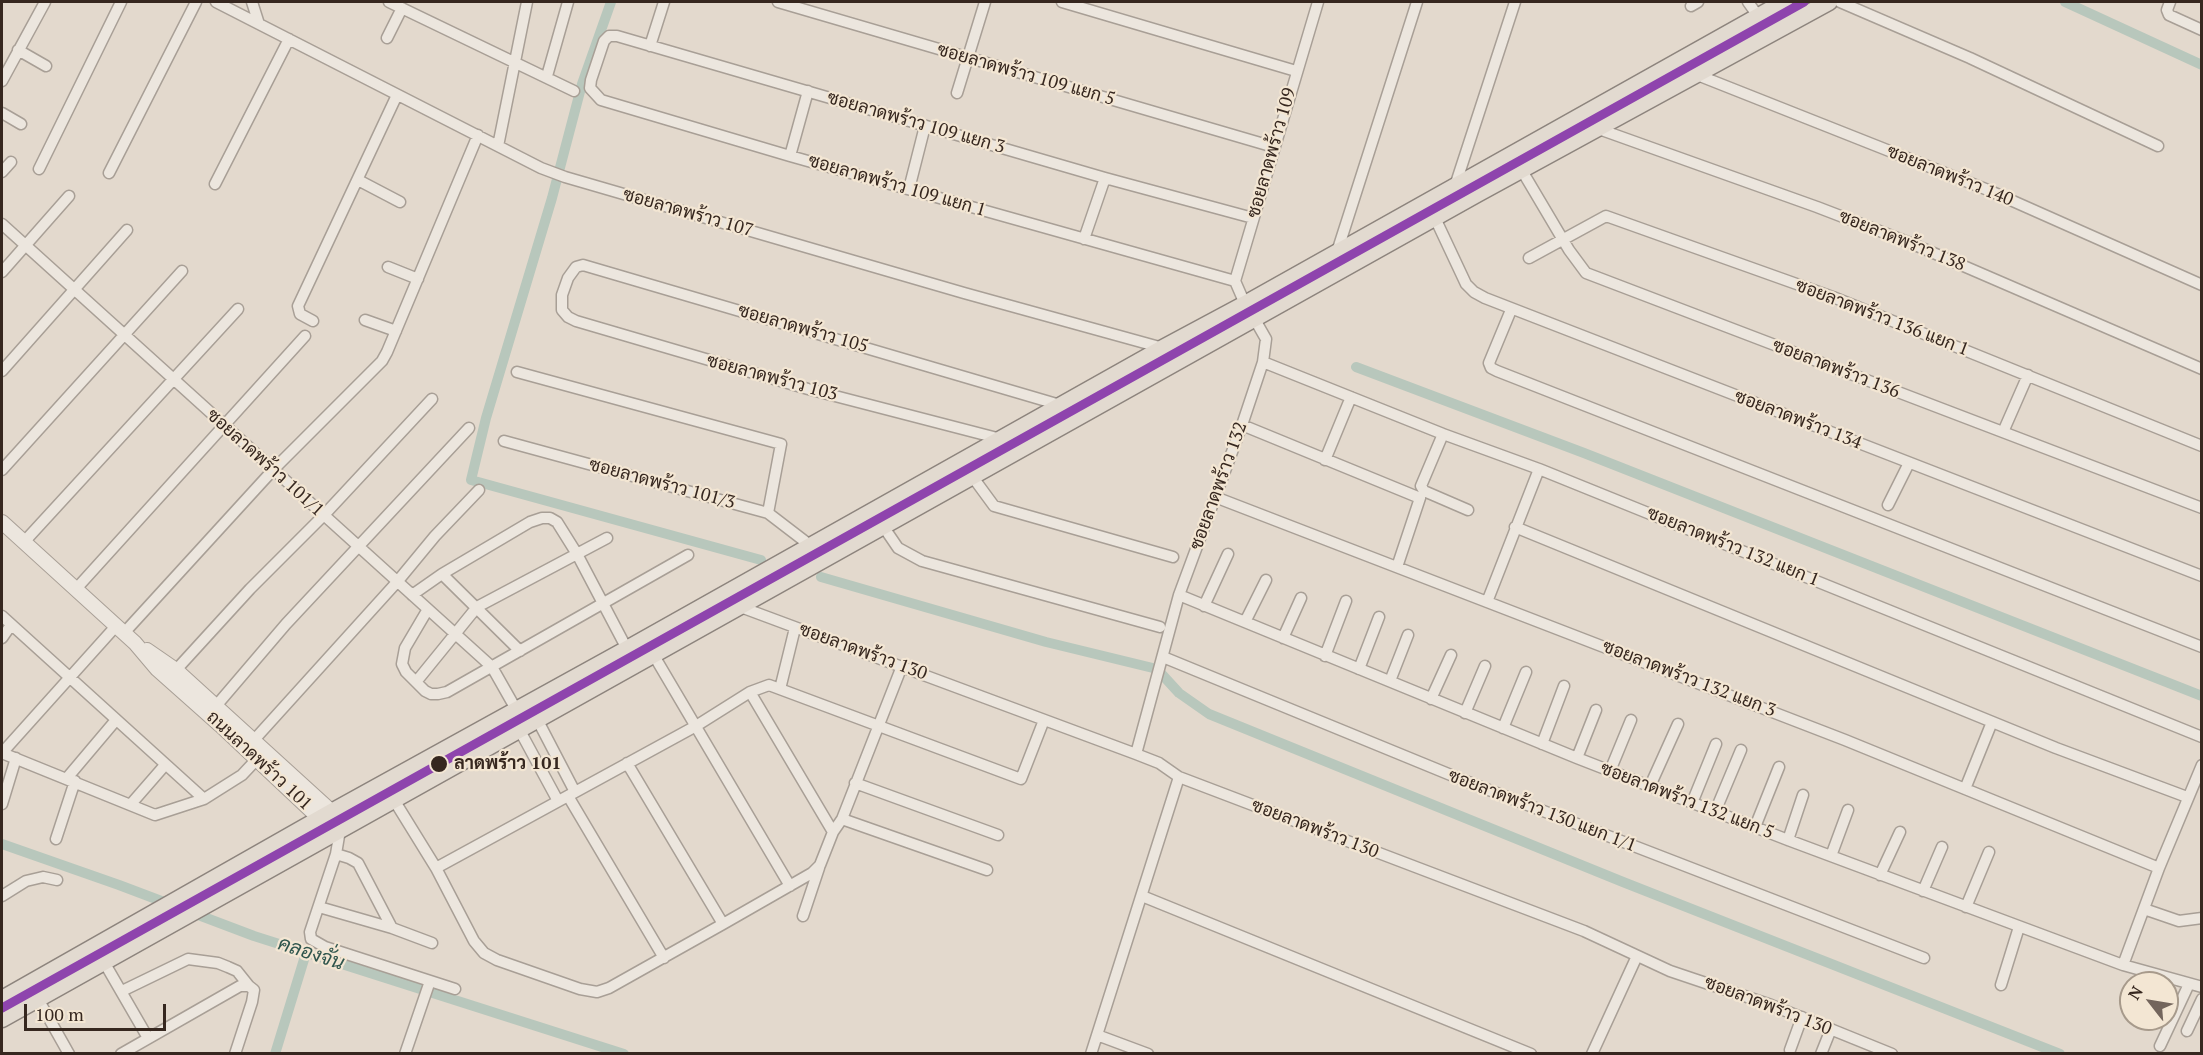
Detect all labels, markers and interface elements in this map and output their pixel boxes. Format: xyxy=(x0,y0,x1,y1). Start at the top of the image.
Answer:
street label: ซอยลาดพร้าว 109 แยก 5 xyxy=(935,39,1117,111)
street label: ซอยลาดพร้าว 109 xyxy=(1243,85,1301,221)
street label: ซอยลาดพร้าว 109 แยก 3 xyxy=(825,87,1007,159)
street label: ซอยลาดพร้าว 140 xyxy=(1884,141,2016,211)
street label: ซอยลาดพร้าว 109 แยก 1 xyxy=(806,150,988,222)
street label: ซอยลาดพร้าว 107 xyxy=(620,184,756,242)
street label: ซอยลาดพร้าว 138 xyxy=(1836,206,1968,276)
street label: ซอยลาดพร้าว 136 แยก 1 xyxy=(1792,275,1972,361)
street label: ซอยลาดพร้าว 105 xyxy=(735,300,871,358)
street label: ซอยลาดพร้าว 136 xyxy=(1769,335,1903,403)
street label: ซอยลาดพร้าว 103 xyxy=(704,350,840,406)
street label: ซอยลาดพร้าว 134 xyxy=(1731,386,1865,454)
street label: ซอยลาดพร้าว 101/1 xyxy=(202,405,328,521)
street label: ซอยลาดพร้าว 132 xyxy=(1186,419,1252,553)
street label: ซอยลาดพร้าว 101/3 xyxy=(587,454,737,514)
street label: ซอยลาดพร้าว 132 แยก 1 xyxy=(1644,503,1822,591)
street label: ซอยลาดพร้าว 130 xyxy=(796,619,930,685)
street label: ซอยลาดพร้าว 132 แยก 3 xyxy=(1599,636,1779,722)
street label: ถนนลาดพร้าว 101 xyxy=(202,707,316,815)
place label: ลาดพร้าว 101 xyxy=(454,753,561,775)
marker: ลาดพร้าว 101 xyxy=(429,754,449,774)
street label: ซอยลาดพร้าว 132 แยก 5 xyxy=(1597,758,1777,844)
street label: ซอยลาดพร้าว 130 แยก 1/1 xyxy=(1445,765,1639,857)
street label: ซอยลาดพร้าว 130 xyxy=(1248,795,1382,863)
water label: คลองจั่น xyxy=(275,932,347,976)
north arrow xyxy=(2119,971,2179,1031)
street label: ซอยลาดพร้าว 130 xyxy=(1701,972,1835,1040)
text: N xyxy=(2123,982,2148,1004)
scale bar xyxy=(27,992,170,1030)
text: 100 m xyxy=(35,1002,84,1026)

